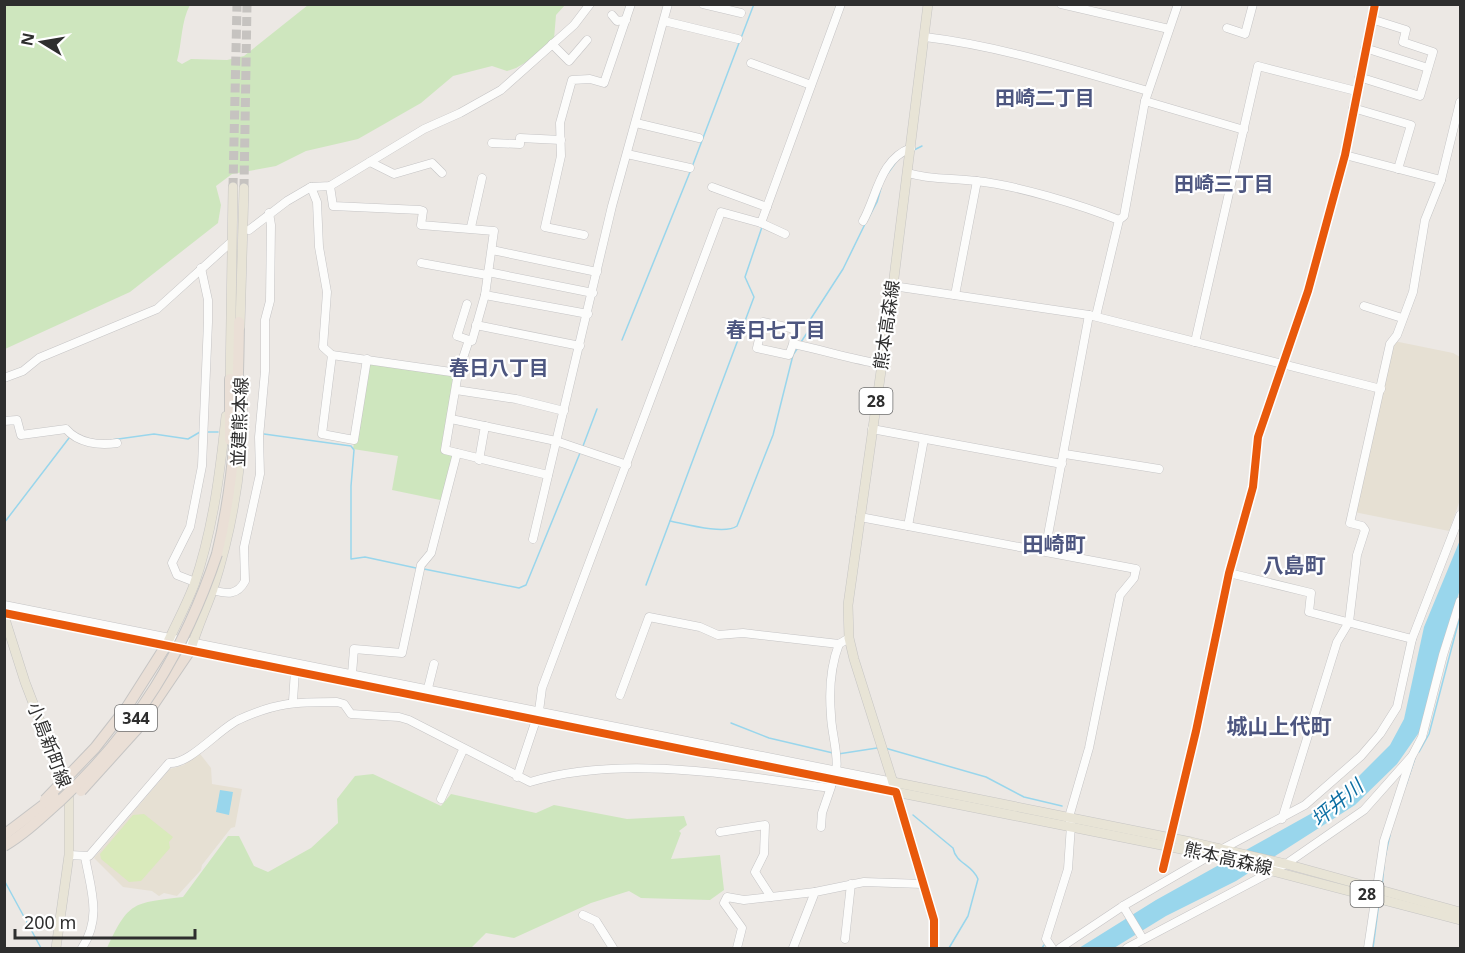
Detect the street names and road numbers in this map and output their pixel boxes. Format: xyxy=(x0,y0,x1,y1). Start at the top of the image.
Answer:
street label: 熊本高森線 xyxy=(868,279,904,371)
street label: 並建熊本線 xyxy=(225,377,253,467)
road number: 28 xyxy=(860,388,892,414)
street label: 小島新町線 xyxy=(23,698,77,791)
road number: 344 xyxy=(115,705,157,731)
street label: 熊本高森線 xyxy=(1182,836,1275,880)
road number: 28 xyxy=(1350,881,1384,907)

